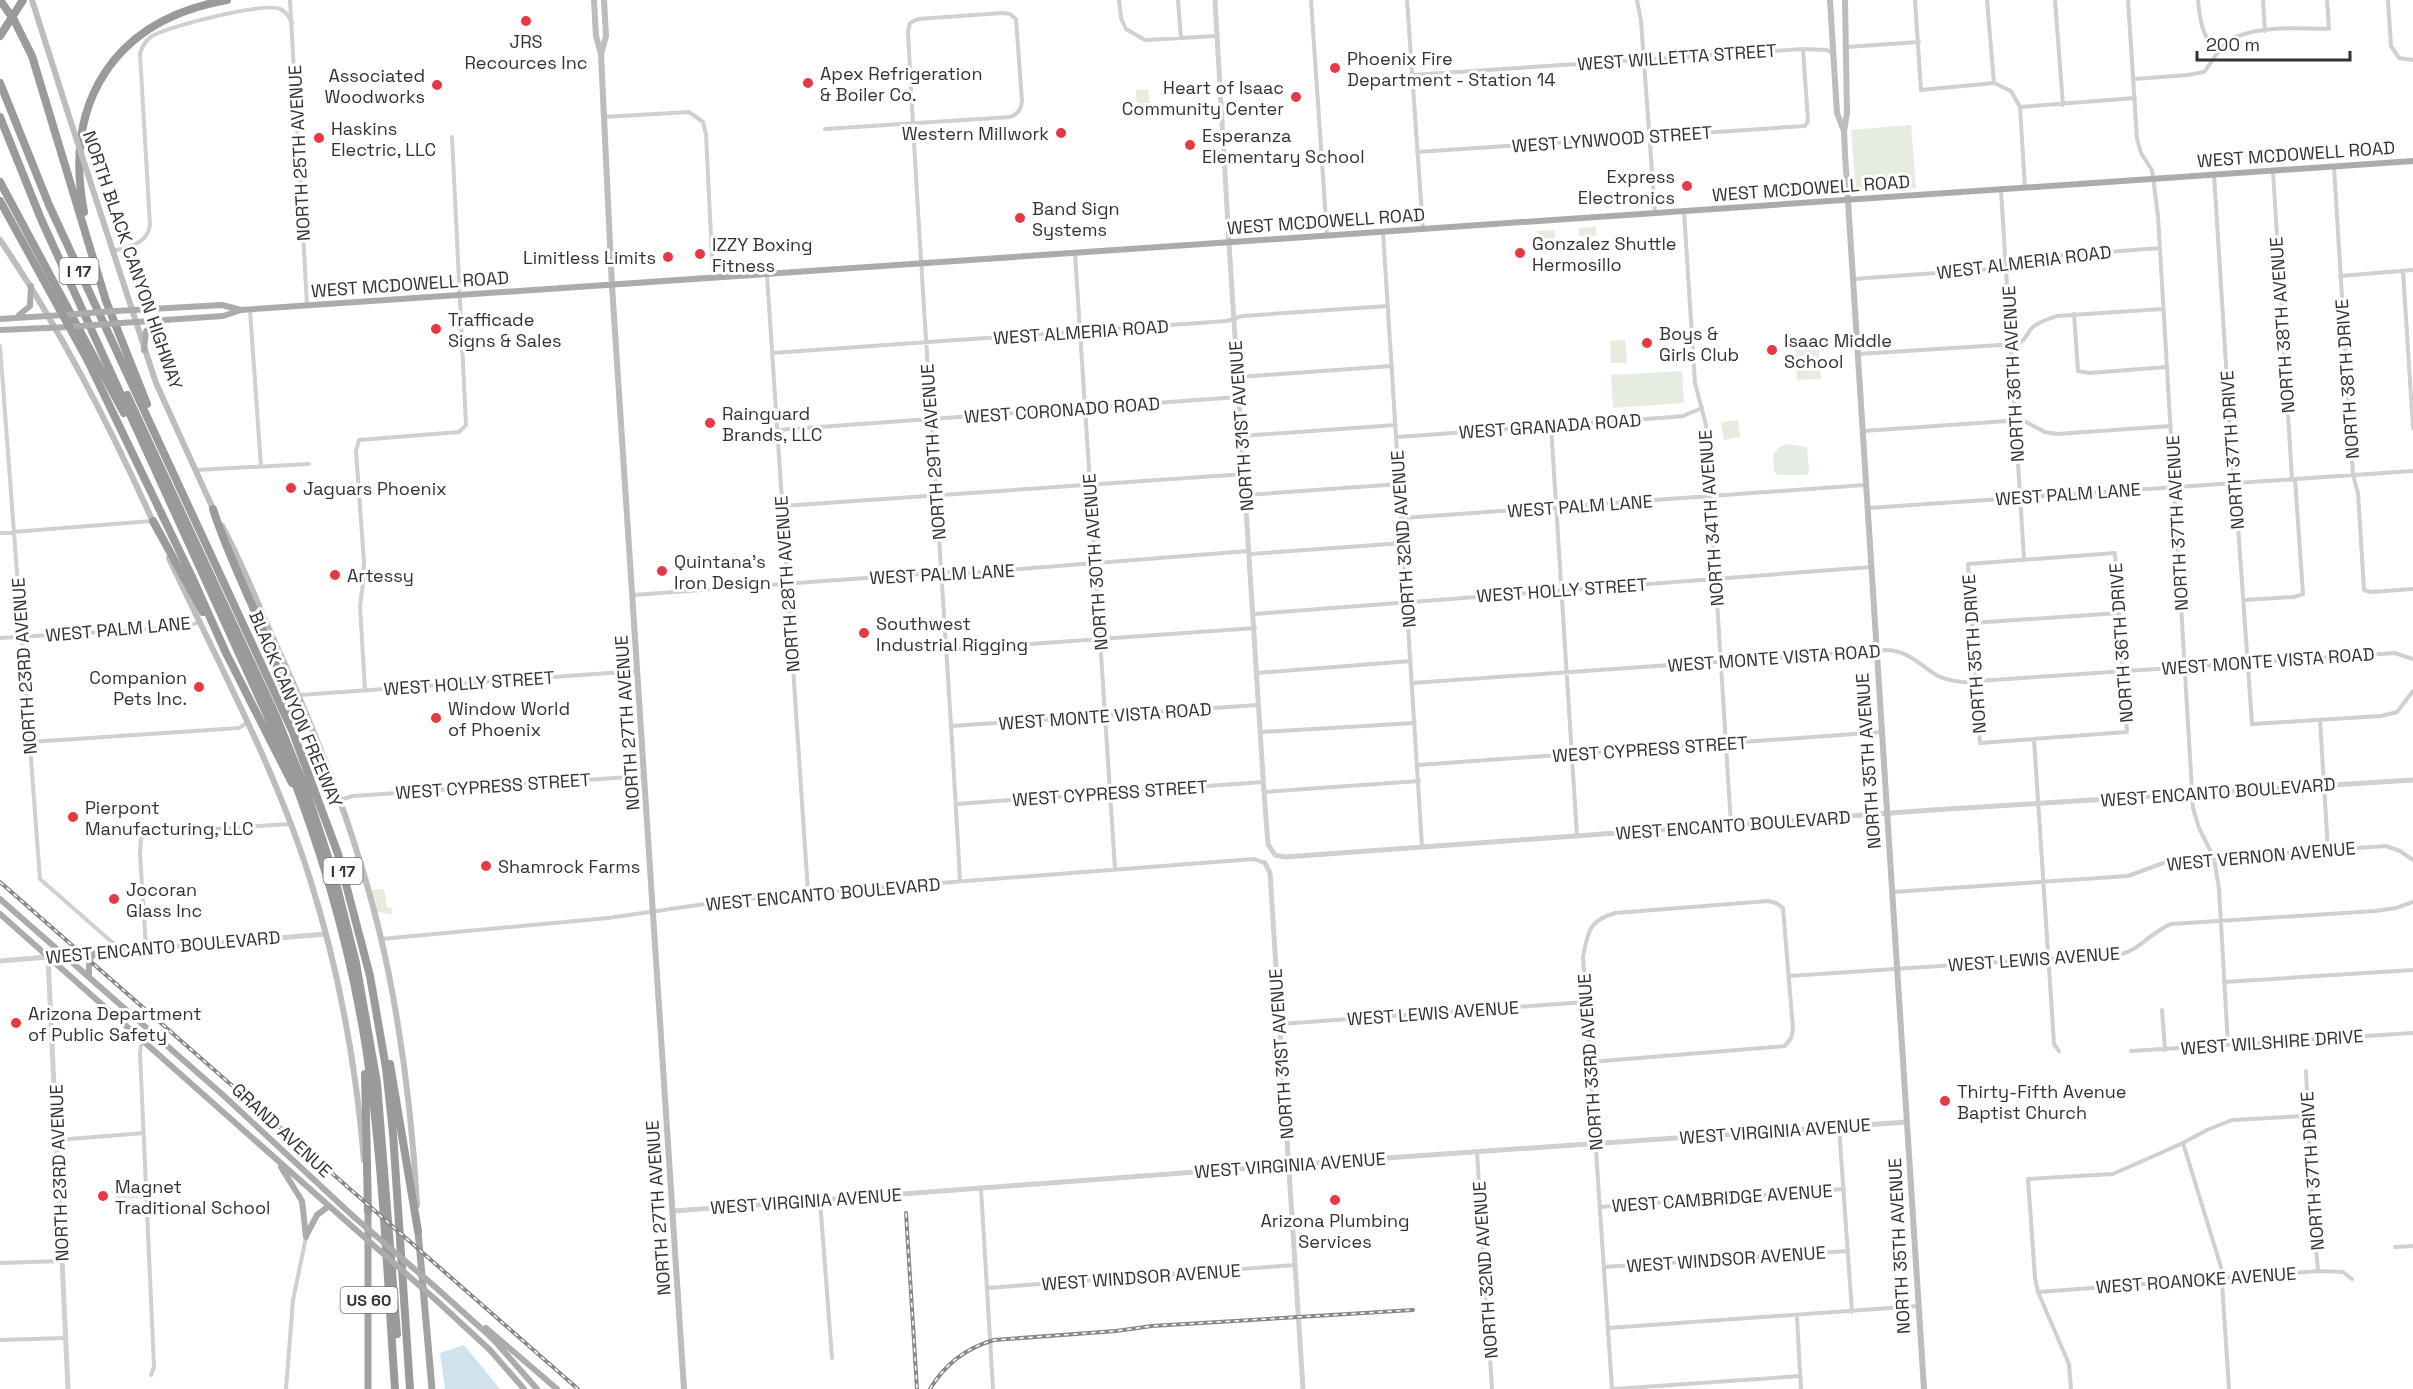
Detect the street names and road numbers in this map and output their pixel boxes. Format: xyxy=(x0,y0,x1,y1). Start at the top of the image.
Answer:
street label: WEST WILLETTA STREET xyxy=(1577,39,1778,75)
street label: NORTH 25TH AVENUE xyxy=(283,64,315,242)
street label: WEST LYNWOOD STREET xyxy=(1511,120,1713,157)
street label: NORTH BLACK CANYON HIGHWAY xyxy=(78,128,188,392)
street label: WEST MCDOWELL ROAD xyxy=(2196,136,2396,172)
street label: WEST MCDOWELL ROAD xyxy=(1711,170,1911,206)
street label: WEST MCDOWELL ROAD xyxy=(1226,203,1426,239)
street label: NORTH 38TH AVENUE xyxy=(2264,236,2300,414)
street label: WEST ALMERIA ROAD xyxy=(1935,240,2113,284)
road number: I 17 xyxy=(60,258,98,284)
street label: WEST MCDOWELL ROAD xyxy=(310,266,510,302)
street label: NORTH 36TH AVENUE xyxy=(1997,285,2029,463)
street label: NORTH 38TH DRIVE xyxy=(2330,298,2364,460)
street label: WEST ALMERIA ROAD xyxy=(993,314,1169,350)
street label: NORTH 31ST AVENUE xyxy=(1224,340,1258,512)
street label: NORTH 29TH AVENUE xyxy=(915,363,951,541)
street label: NORTH 37TH DRIVE xyxy=(2215,370,2249,530)
street label: WEST CORONADO ROAD xyxy=(963,392,1161,428)
street label: WEST GRANADA ROAD xyxy=(1458,408,1642,444)
street label: NORTH 34TH AVENUE xyxy=(1693,429,1729,607)
street label: NORTH 37TH AVENUE xyxy=(2161,435,2193,611)
street label: NORTH 32ND AVENUE xyxy=(1385,449,1421,629)
street label: NORTH 30TH AVENUE xyxy=(1077,473,1113,651)
street label: WEST PALM LANE xyxy=(1995,477,2141,511)
street label: WEST PALM LANE xyxy=(1507,489,1653,523)
street label: NORTH 28TH AVENUE xyxy=(769,495,805,673)
street label: WEST PALM LANE xyxy=(869,559,1015,589)
street label: NORTH 36TH DRIVE xyxy=(2104,562,2138,724)
street label: WEST HOLLY STREET xyxy=(1476,573,1649,607)
street label: NORTH 35TH DRIVE xyxy=(1957,573,1991,735)
street label: NORTH 23RD AVENUE xyxy=(6,577,42,755)
street label: BLACK CANYON FREEWAY xyxy=(244,607,348,811)
street label: WEST PALM LANE xyxy=(45,611,191,647)
street label: NORTH 27TH AVENUE xyxy=(609,635,645,811)
street label: WEST MONTE VISTA ROAD xyxy=(1667,639,1881,677)
street label: WEST MONTE VISTA ROAD xyxy=(2161,642,2375,680)
street label: WEST HOLLY STREET xyxy=(383,666,556,700)
street label: NORTH 35TH AVENUE xyxy=(1850,672,1886,850)
street label: WEST MONTE VISTA ROAD xyxy=(998,697,1212,735)
street label: WEST CYPRESS STREET xyxy=(1552,731,1749,767)
street label: WEST CYPRESS STREET xyxy=(395,768,592,804)
street label: WEST ENCANTO BOULEVARD xyxy=(2100,772,2336,812)
street label: WEST CYPRESS STREET xyxy=(1012,775,1209,811)
street label: WEST ENCANTO BOULEVARD xyxy=(1615,805,1851,845)
street label: WEST VERNON AVENUE xyxy=(2166,836,2356,876)
road number: I 17 xyxy=(324,858,362,884)
street label: WEST ENCANTO BOULEVARD xyxy=(705,872,941,916)
street label: WEST ENCANTO BOULEVARD xyxy=(45,925,281,969)
street label: WEST LEWIS AVENUE xyxy=(1947,942,2121,976)
street label: NORTH 31ST AVENUE xyxy=(1264,968,1298,1140)
street label: NORTH 33RD AVENUE xyxy=(1572,973,1608,1151)
street label: WEST LEWIS AVENUE xyxy=(1346,996,1520,1030)
street label: WEST WILSHIRE DRIVE xyxy=(2180,1024,2364,1060)
street label: GRAND AVENUE xyxy=(227,1078,337,1182)
street label: NORTH 23RD AVENUE xyxy=(44,1084,74,1262)
street label: NORTH 37TH DRIVE xyxy=(2295,1091,2329,1251)
street label: WEST VIRGINIA AVENUE xyxy=(1679,1113,1871,1149)
street label: NORTH 27TH AVENUE xyxy=(640,1120,676,1296)
street label: WEST VIRGINIA AVENUE xyxy=(1194,1147,1386,1183)
street label: NORTH 35TH AVENUE xyxy=(1883,1157,1915,1335)
street label: WEST CAMBRIDGE AVENUE xyxy=(1611,1179,1833,1217)
street label: NORTH 32ND AVENUE xyxy=(1467,1180,1503,1360)
street label: WEST VIRGINIA AVENUE xyxy=(710,1183,902,1219)
street label: WEST WINDSOR AVENUE xyxy=(1626,1241,1826,1277)
street label: WEST WINDSOR AVENUE xyxy=(1041,1259,1241,1295)
street label: WEST ROANOKE AVENUE xyxy=(2095,1262,2297,1298)
road number: US 60 xyxy=(340,1287,398,1313)

